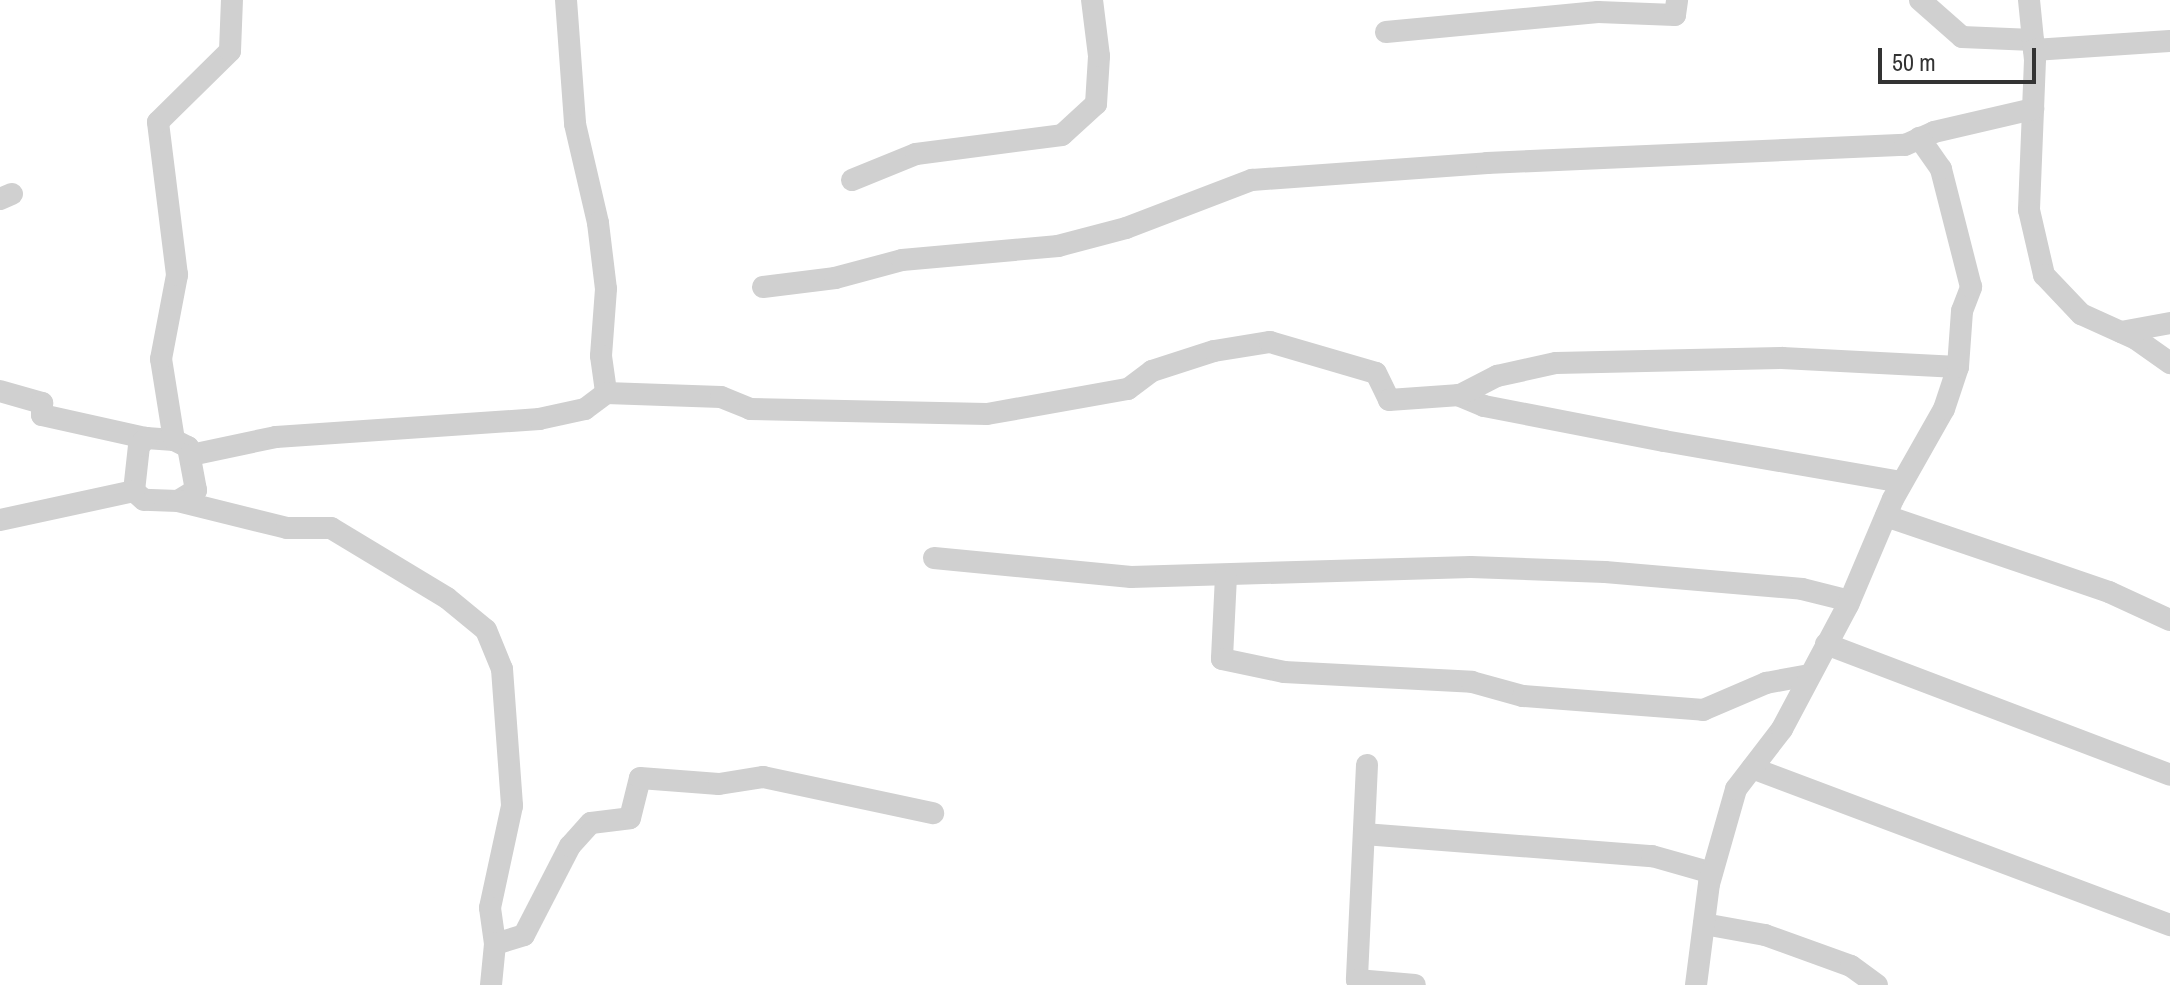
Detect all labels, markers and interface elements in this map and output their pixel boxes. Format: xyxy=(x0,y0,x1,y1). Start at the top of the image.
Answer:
scale bar xyxy=(1882,32,2040,82)
text: 50 m xyxy=(1892,46,1936,78)

